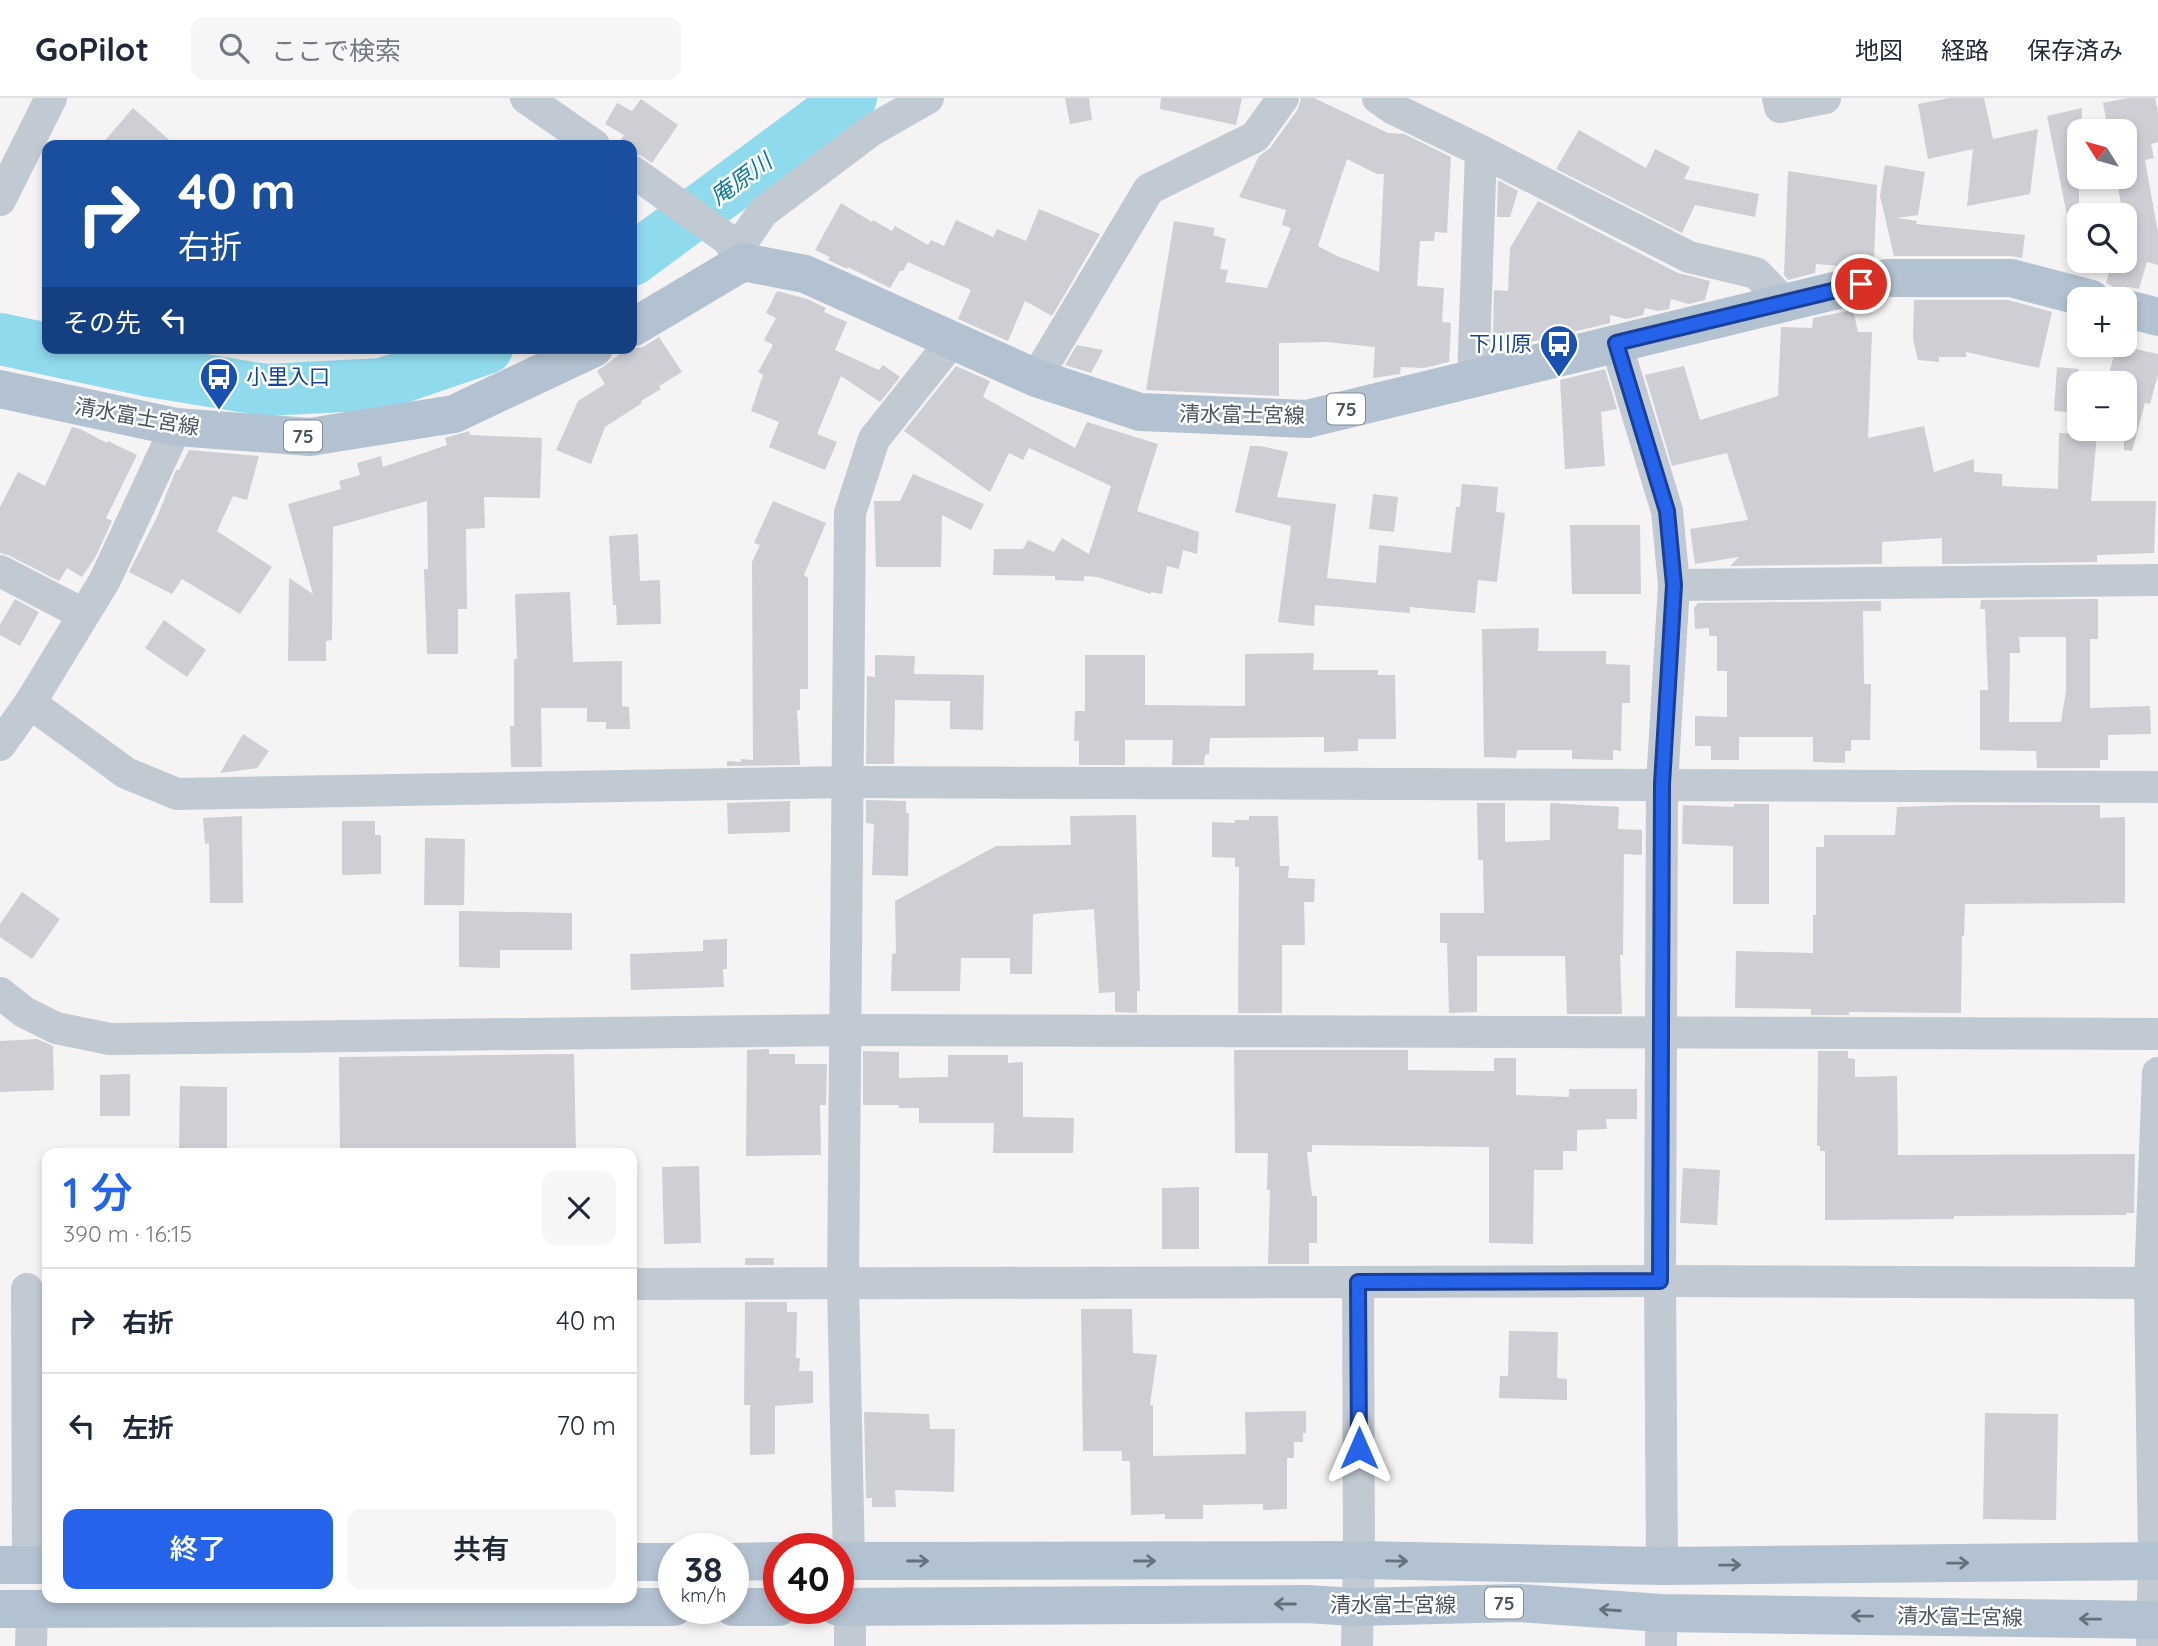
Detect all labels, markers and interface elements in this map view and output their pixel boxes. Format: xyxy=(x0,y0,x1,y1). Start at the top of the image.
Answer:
search box xyxy=(191,17,681,80)
text: GoPilot xyxy=(35,28,149,69)
icon: search xyxy=(215,29,253,67)
text: ここで検索 xyxy=(271,34,401,67)
text: 地図 xyxy=(1855,35,1903,65)
text: 経路 xyxy=(1941,35,1989,65)
text: 保存済み xyxy=(2027,35,2123,65)
north arrow xyxy=(2067,119,2137,189)
map controls xyxy=(2067,119,2137,441)
water label: 庵原川 xyxy=(704,145,780,211)
text: 40 m xyxy=(178,160,296,221)
icon: right xyxy=(63,168,154,259)
button: search xyxy=(2067,203,2137,273)
text: 右折 xyxy=(178,226,242,266)
pin xyxy=(1831,254,1891,314)
icon: arrive xyxy=(1842,265,1880,303)
button: + xyxy=(2067,287,2137,357)
icon: left xyxy=(155,301,193,339)
text: その先 xyxy=(63,306,141,339)
bus stop icon: 下川原 xyxy=(1538,323,1580,378)
place label: 下川原 xyxy=(1469,330,1532,356)
bus stop icon: 小里入口 xyxy=(198,356,240,411)
place label: 小里入口 xyxy=(246,363,330,389)
button: − xyxy=(2067,371,2137,441)
street label: 清水富士宮線 xyxy=(73,392,201,440)
road number: 75 xyxy=(1327,394,1365,424)
street label: 清水富士宮線 xyxy=(1179,400,1305,428)
road number: 75 xyxy=(284,420,322,452)
text: 1 分 xyxy=(63,1166,133,1219)
button: close xyxy=(542,1171,616,1245)
text: 390 m · 16:15 xyxy=(63,1219,192,1248)
icon: right xyxy=(63,1302,101,1340)
text: 40 m xyxy=(556,1304,616,1337)
text: 右折 xyxy=(122,1306,174,1339)
icon: left xyxy=(63,1407,101,1445)
text: 70 m xyxy=(556,1409,616,1442)
text: 左折 xyxy=(122,1411,174,1444)
position arrow xyxy=(1322,1411,1396,1485)
button: 終了 xyxy=(63,1509,333,1589)
button: 共有 xyxy=(347,1509,616,1589)
speed limit sign: 40 xyxy=(763,1533,854,1624)
text: 38 xyxy=(685,1547,722,1591)
one-way arrow xyxy=(906,1554,929,1568)
one-way arrow xyxy=(1133,1554,1156,1568)
one-way arrow xyxy=(1385,1554,1408,1567)
one-way arrow xyxy=(1946,1556,1969,1569)
one-way arrow xyxy=(1719,1558,1742,1572)
text: km/h xyxy=(681,1584,726,1607)
road number: 75 xyxy=(1485,1588,1523,1618)
street label: 清水富士宮線 xyxy=(1330,1591,1456,1617)
one-way arrow xyxy=(1274,1597,1297,1611)
street label: 清水富士宮線 xyxy=(1897,1602,2023,1630)
one-way arrow xyxy=(1599,1603,1622,1616)
one-way arrow xyxy=(1851,1609,1874,1623)
one-way arrow xyxy=(2079,1612,2102,1626)

